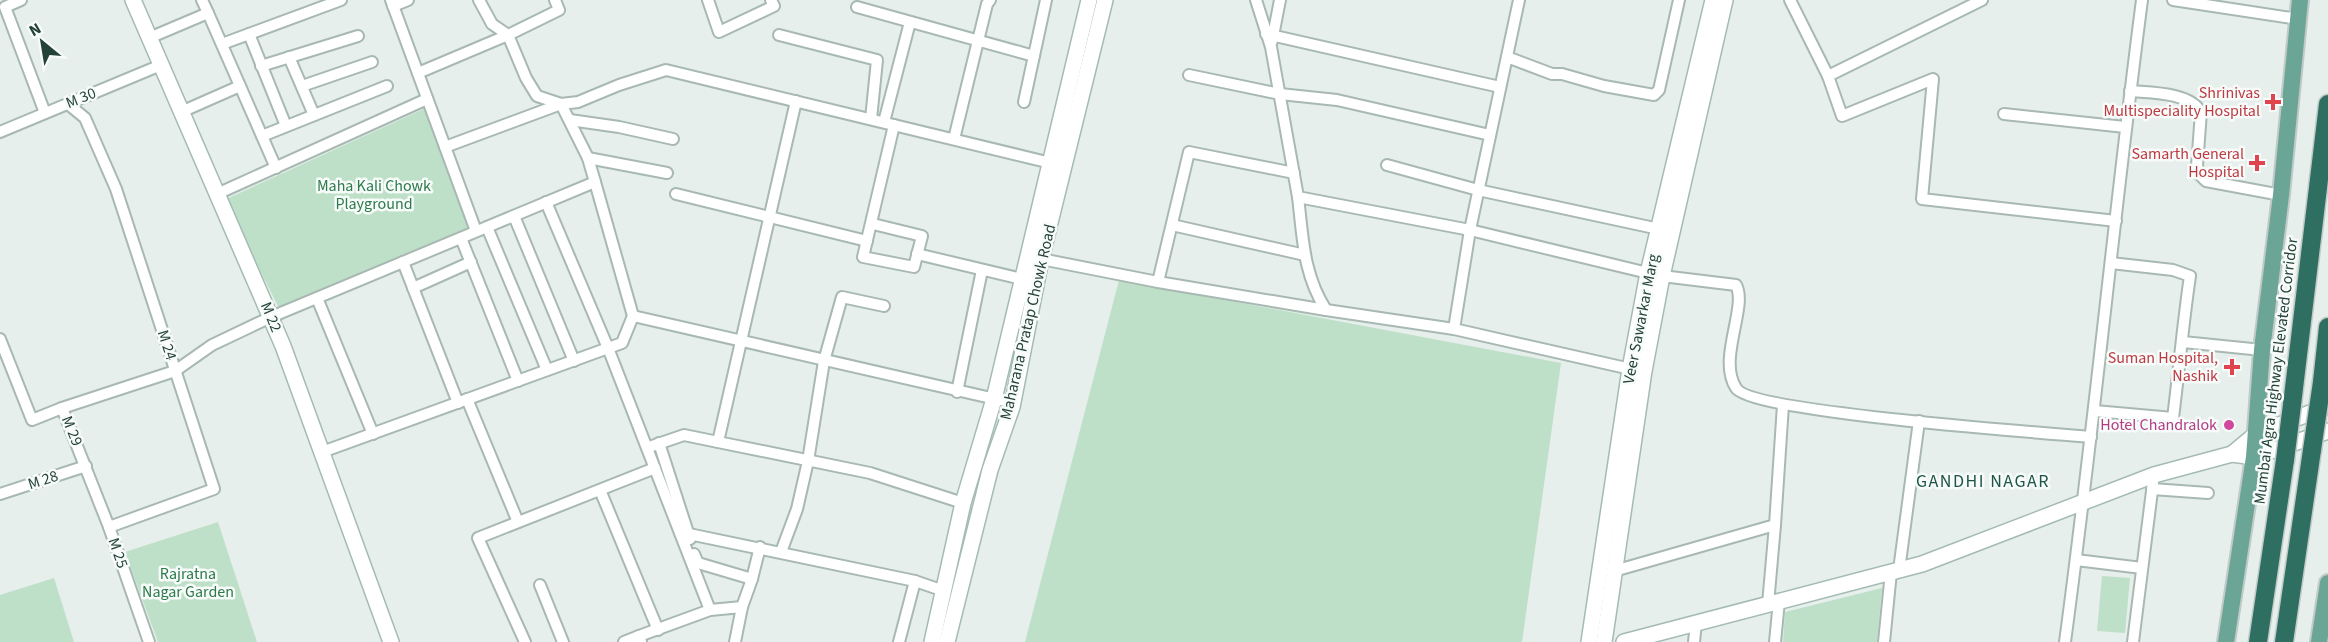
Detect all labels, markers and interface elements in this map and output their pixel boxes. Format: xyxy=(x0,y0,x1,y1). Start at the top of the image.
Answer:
north arrow xyxy=(12,12,72,72)
text: N xyxy=(25,18,45,42)
street label: M 30 xyxy=(63,82,99,114)
place label: Shrinivas Multispeciality Hospital xyxy=(2104,82,2260,122)
marker: Shrinivas Multispeciality Hospital xyxy=(2264,93,2282,111)
place label: Samarth General Hospital xyxy=(2131,143,2244,183)
marker: Samarth General Hospital xyxy=(2248,154,2266,172)
park label: Maha Kali Chowk Playground xyxy=(317,175,431,215)
street label: Maharana Pratap Chowk Road xyxy=(995,222,1061,422)
street label: Mumbai Agra Highway Elevated Corridor xyxy=(2249,236,2303,506)
street label: Veer Sawarkar Marg xyxy=(1618,252,1664,386)
street label: M 22 xyxy=(255,299,287,335)
street label: M 24 xyxy=(152,327,182,363)
place label: Suman Hospital, Nashik xyxy=(2108,347,2218,387)
marker: Suman Hospital, Nashik xyxy=(2223,358,2241,376)
street label: M 29 xyxy=(56,413,88,449)
place label: Hotel Chandralok xyxy=(2100,414,2217,436)
marker: Hotel Chandralok xyxy=(2222,418,2236,432)
street label: M 28 xyxy=(25,465,61,495)
district label: GANDHI NAGAR xyxy=(1916,469,2050,494)
street label: M 25 xyxy=(103,535,133,571)
park label: Rajratna Nagar Garden xyxy=(142,563,234,603)

